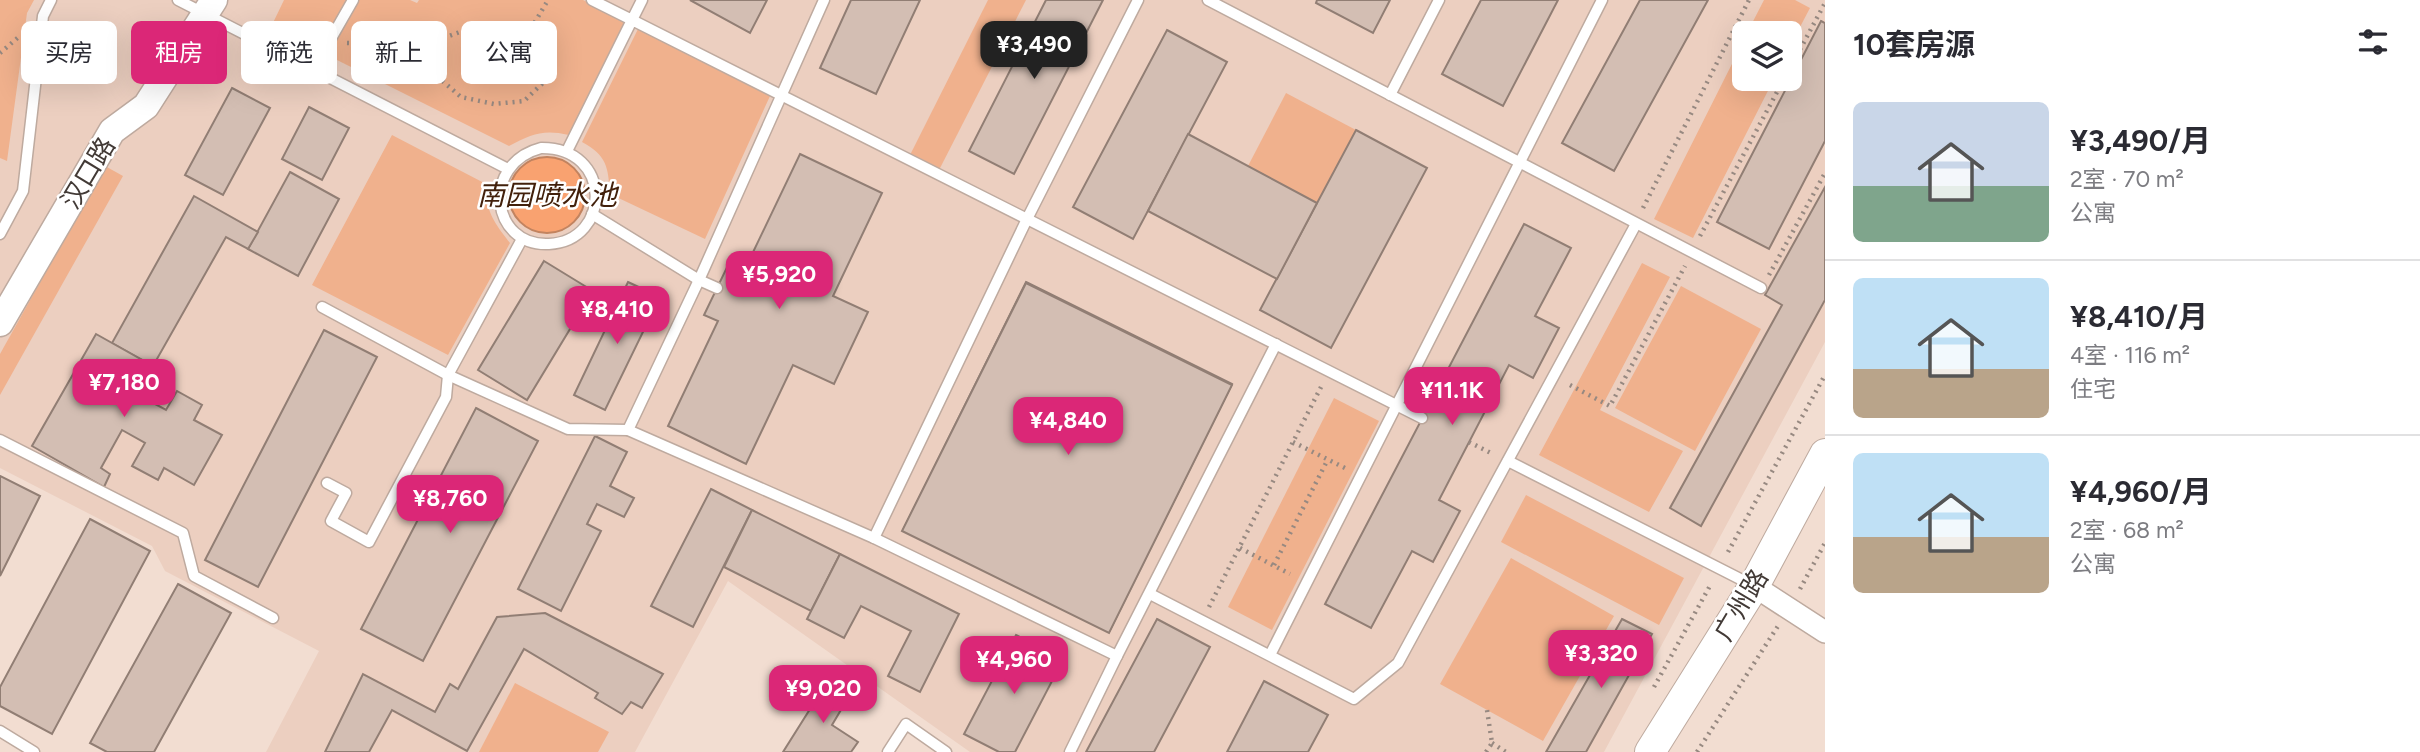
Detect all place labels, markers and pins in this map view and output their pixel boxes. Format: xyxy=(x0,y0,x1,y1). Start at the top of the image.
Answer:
pin: ¥3,490 xyxy=(977,22,1091,81)
pin: ¥5,920 xyxy=(722,252,836,311)
pin: ¥8,410 xyxy=(560,286,674,346)
pin: ¥7,180 xyxy=(67,360,181,419)
pin: ¥11.1K xyxy=(1395,368,1509,427)
pin: ¥4,840 xyxy=(1011,398,1125,457)
pin: ¥8,760 xyxy=(393,476,507,535)
pin: ¥3,320 xyxy=(1544,630,1658,690)
pin: ¥4,960 xyxy=(957,636,1071,696)
pin: ¥9,020 xyxy=(766,666,880,725)

